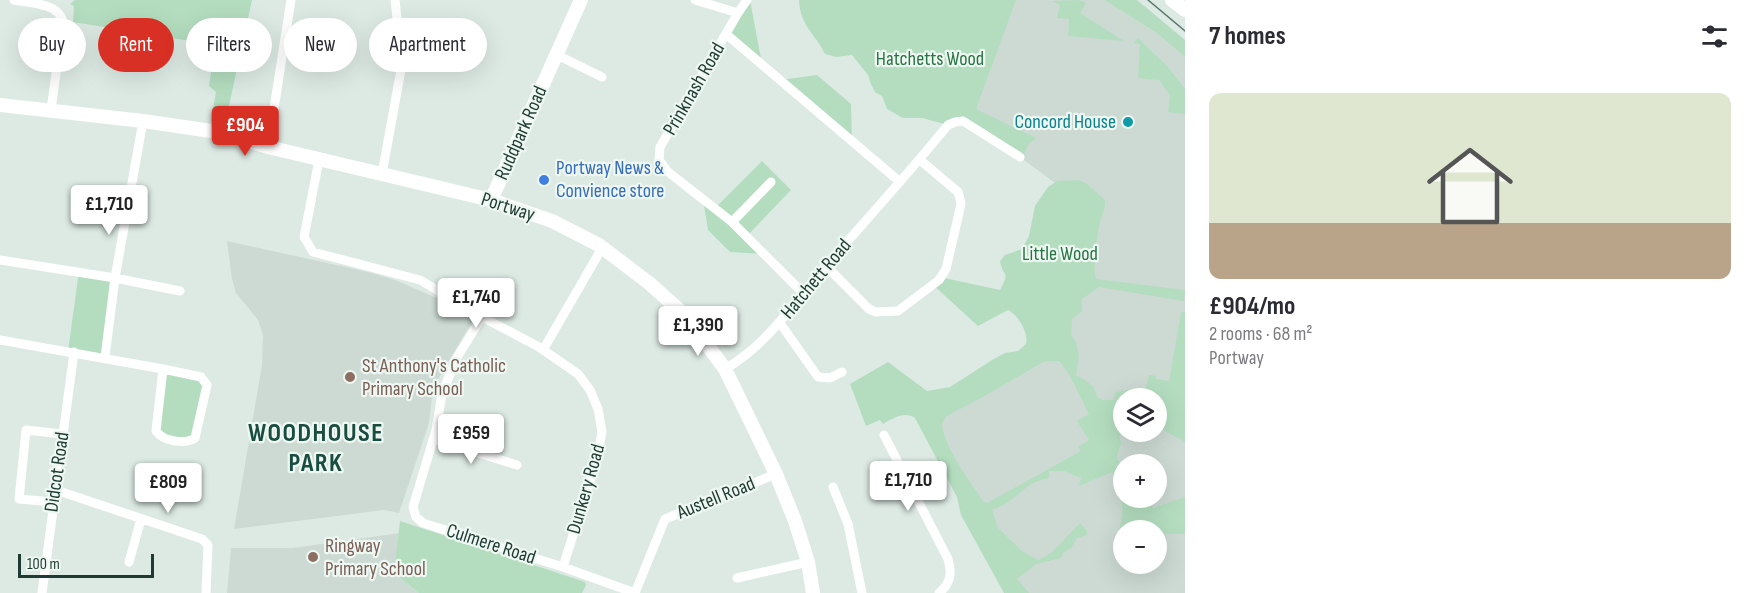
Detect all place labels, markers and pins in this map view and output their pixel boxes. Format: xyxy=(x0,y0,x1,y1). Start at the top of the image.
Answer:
pin: £904 xyxy=(209,106,281,157)
place label: Concord House xyxy=(1014,110,1116,134)
marker: Concord House xyxy=(1121,115,1135,129)
place label: Portway News & Convience store xyxy=(556,156,664,203)
marker: Portway News & Convience store xyxy=(537,173,551,187)
pin: £1,710 xyxy=(60,185,158,236)
pin: £1,740 xyxy=(427,278,525,329)
pin: £1,390 xyxy=(649,306,747,357)
place label: St Anthony's Catholic Primary School xyxy=(362,354,506,401)
marker: St Anthony's Catholic Primary School xyxy=(343,370,357,384)
pin: £959 xyxy=(435,414,507,465)
pin: £1,710 xyxy=(859,461,957,512)
pin: £809 xyxy=(132,463,204,514)
place label: Ringway Primary School xyxy=(325,534,426,581)
marker: Ringway Primary School xyxy=(306,550,320,564)

